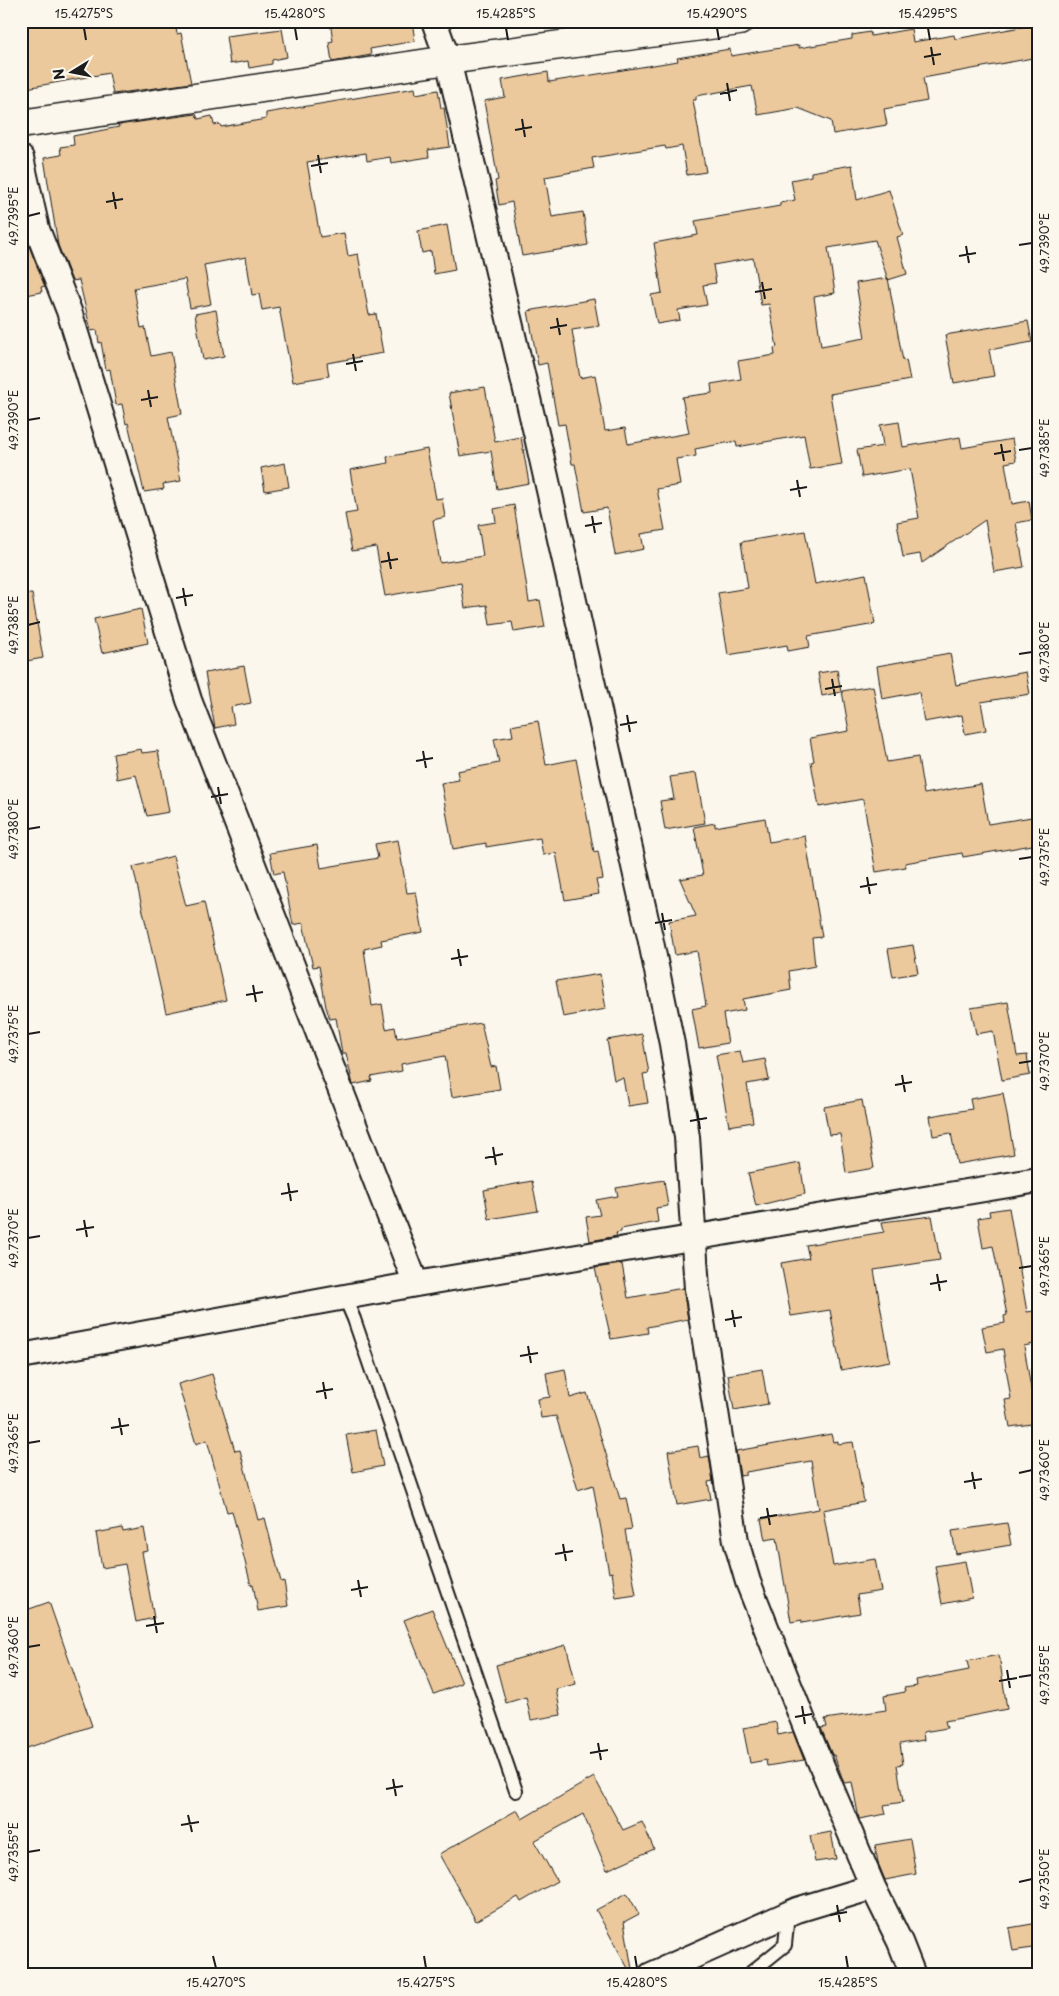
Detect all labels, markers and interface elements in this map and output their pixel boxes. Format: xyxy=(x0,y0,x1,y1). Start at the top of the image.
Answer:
text: 15.4275°S xyxy=(55,4,113,22)
text: 15.4280°S xyxy=(265,4,325,22)
text: 15.4285°S xyxy=(476,4,536,22)
text: 15.4290°S xyxy=(687,4,747,22)
text: 15.4295°S xyxy=(898,4,958,22)
north arrow xyxy=(48,48,98,98)
text: N xyxy=(47,67,70,82)
text: 49.7395°E xyxy=(4,186,22,246)
text: 49.7390°E xyxy=(1035,213,1053,273)
text: 49.7390°E xyxy=(4,390,22,450)
text: 49.7385°E xyxy=(1035,418,1053,478)
text: 49.7385°E xyxy=(4,595,22,655)
text: 49.7380°E xyxy=(1035,621,1053,683)
text: 49.7380°E xyxy=(4,798,22,860)
text: 49.7375°E xyxy=(1035,828,1053,886)
text: 49.7375°E xyxy=(4,1005,22,1063)
text: 49.7370°E xyxy=(1035,1031,1053,1091)
text: 49.7370°E xyxy=(4,1208,22,1268)
text: 49.7365°E xyxy=(1035,1236,1053,1296)
text: 49.7365°E xyxy=(4,1413,22,1473)
text: 49.7360°E xyxy=(1035,1439,1053,1501)
text: 49.7360°E xyxy=(4,1616,22,1678)
text: 49.7355°E xyxy=(1035,1645,1053,1705)
text: 49.7355°E xyxy=(4,1822,22,1882)
text: 49.7350°E xyxy=(1035,1848,1053,1910)
text: 15.4270°S xyxy=(186,1973,246,1991)
text: 15.4275°S xyxy=(397,1973,455,1991)
text: 15.4280°S xyxy=(607,1973,667,1991)
text: 15.4285°S xyxy=(818,1973,878,1991)

